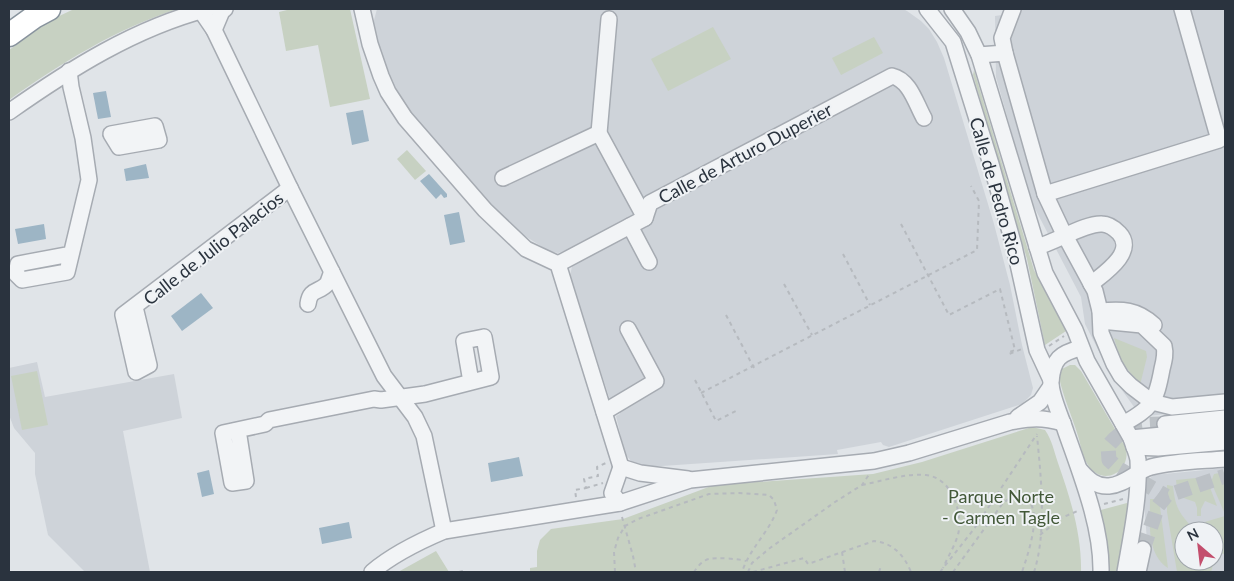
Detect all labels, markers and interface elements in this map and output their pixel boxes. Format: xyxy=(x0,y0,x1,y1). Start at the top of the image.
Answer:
street label: Calle de Arturo Duperier xyxy=(654,98,836,208)
street label: Calle de Pedro Rico xyxy=(965,115,1029,267)
street label: Calle de Julio Palacios xyxy=(139,186,288,309)
park label: Parque Norte - Carmen Tagle xyxy=(942,485,1060,528)
north arrow xyxy=(1174,521,1224,571)
text: N xyxy=(1184,524,1201,544)

